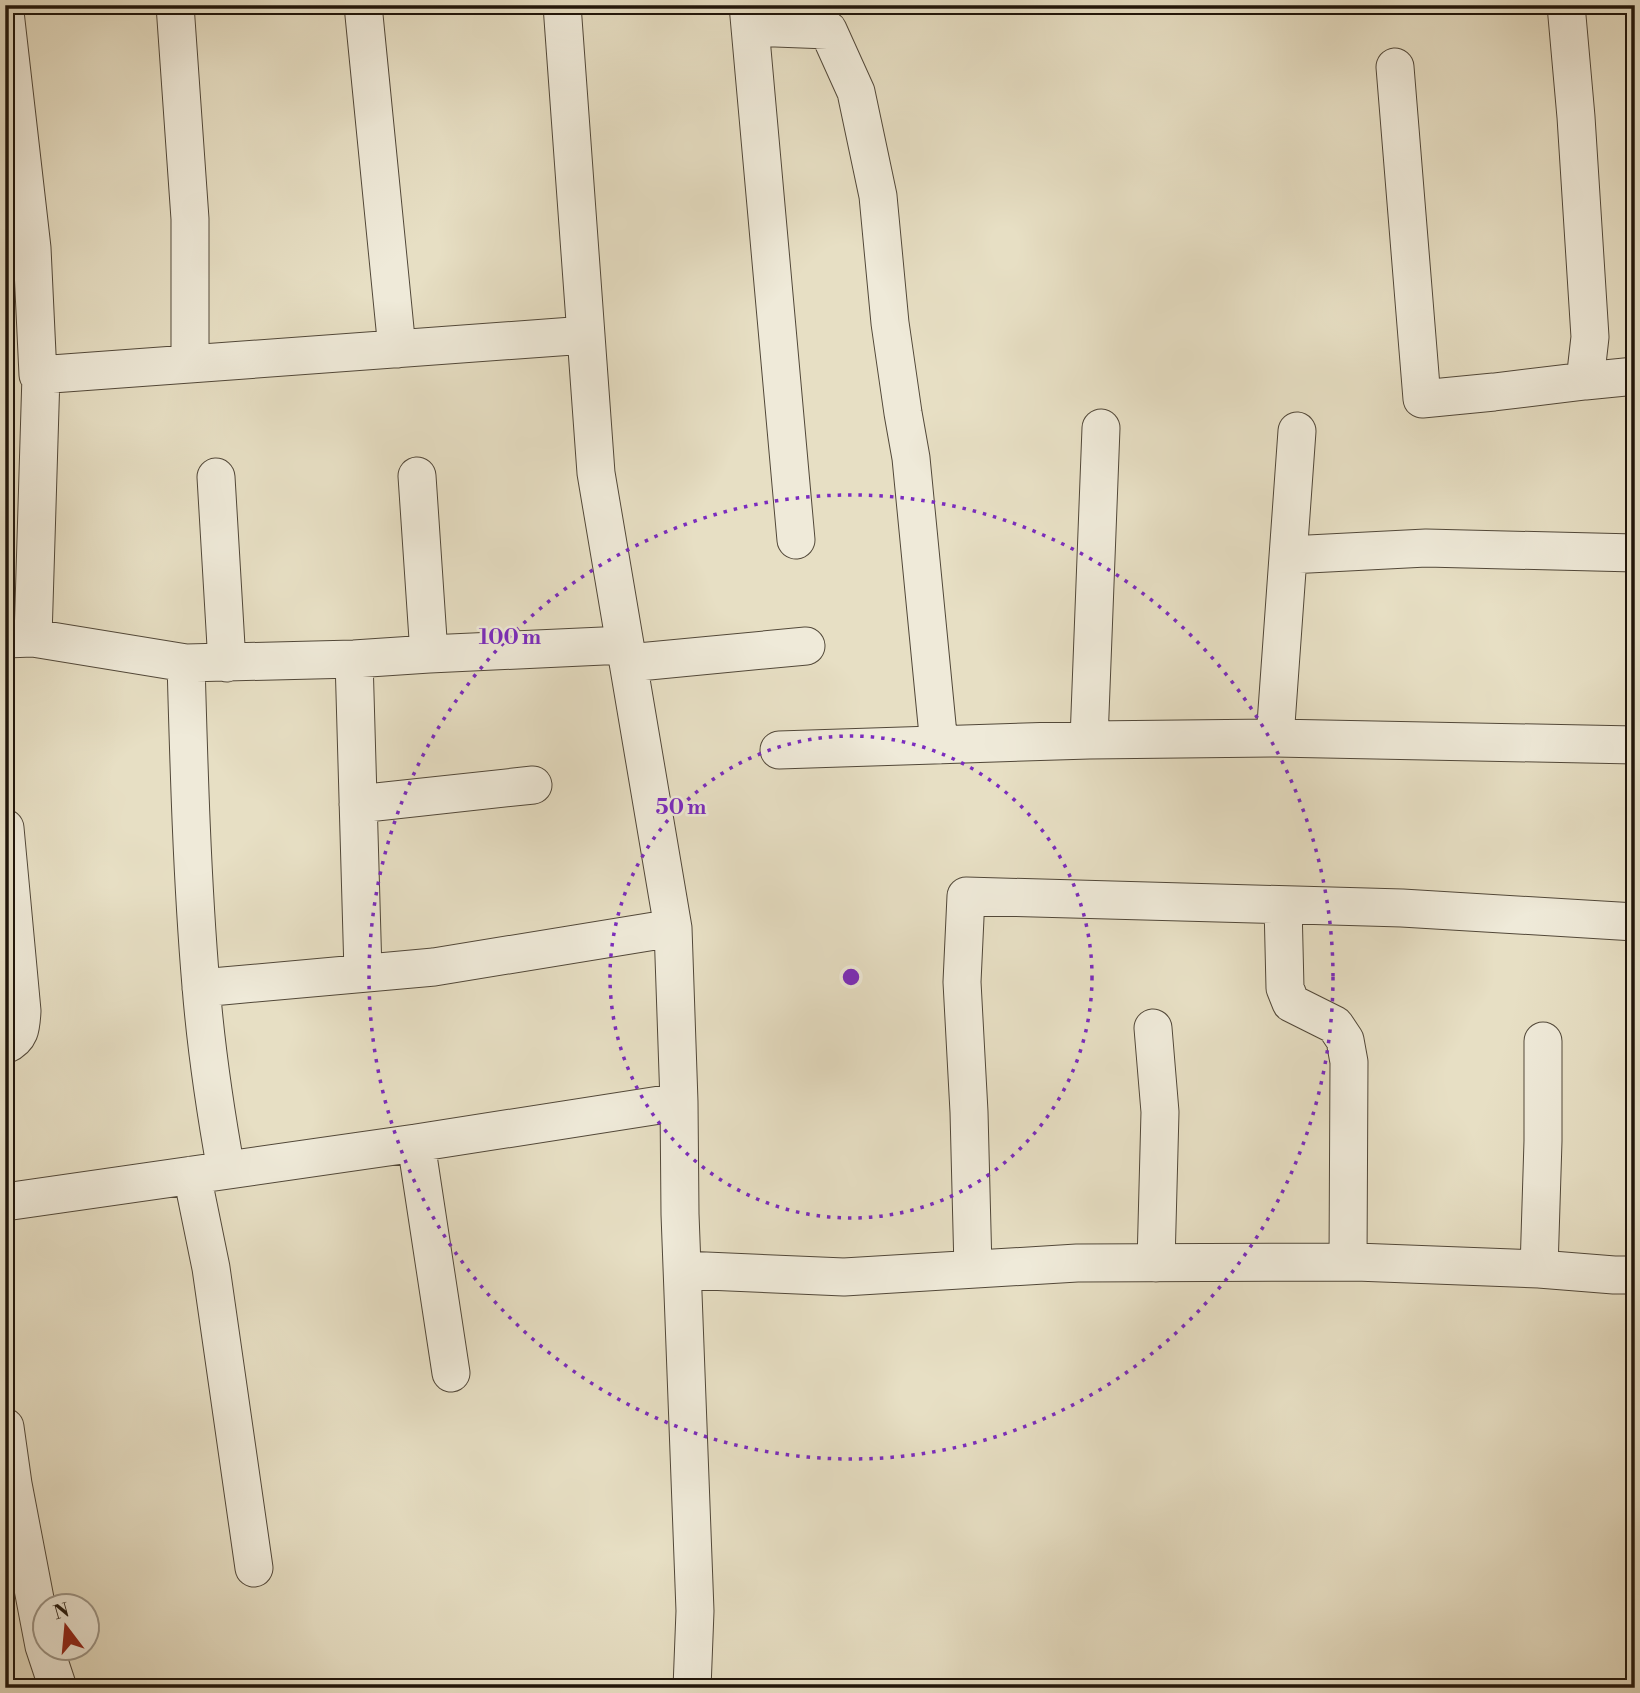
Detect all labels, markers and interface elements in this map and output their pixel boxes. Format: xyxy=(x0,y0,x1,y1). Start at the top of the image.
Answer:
text: 100 m xyxy=(479,625,541,651)
text: 50 m xyxy=(656,795,706,821)
centre of rings xyxy=(839,965,863,989)
north arrow xyxy=(32,1592,102,1662)
text: N xyxy=(51,1598,72,1625)

